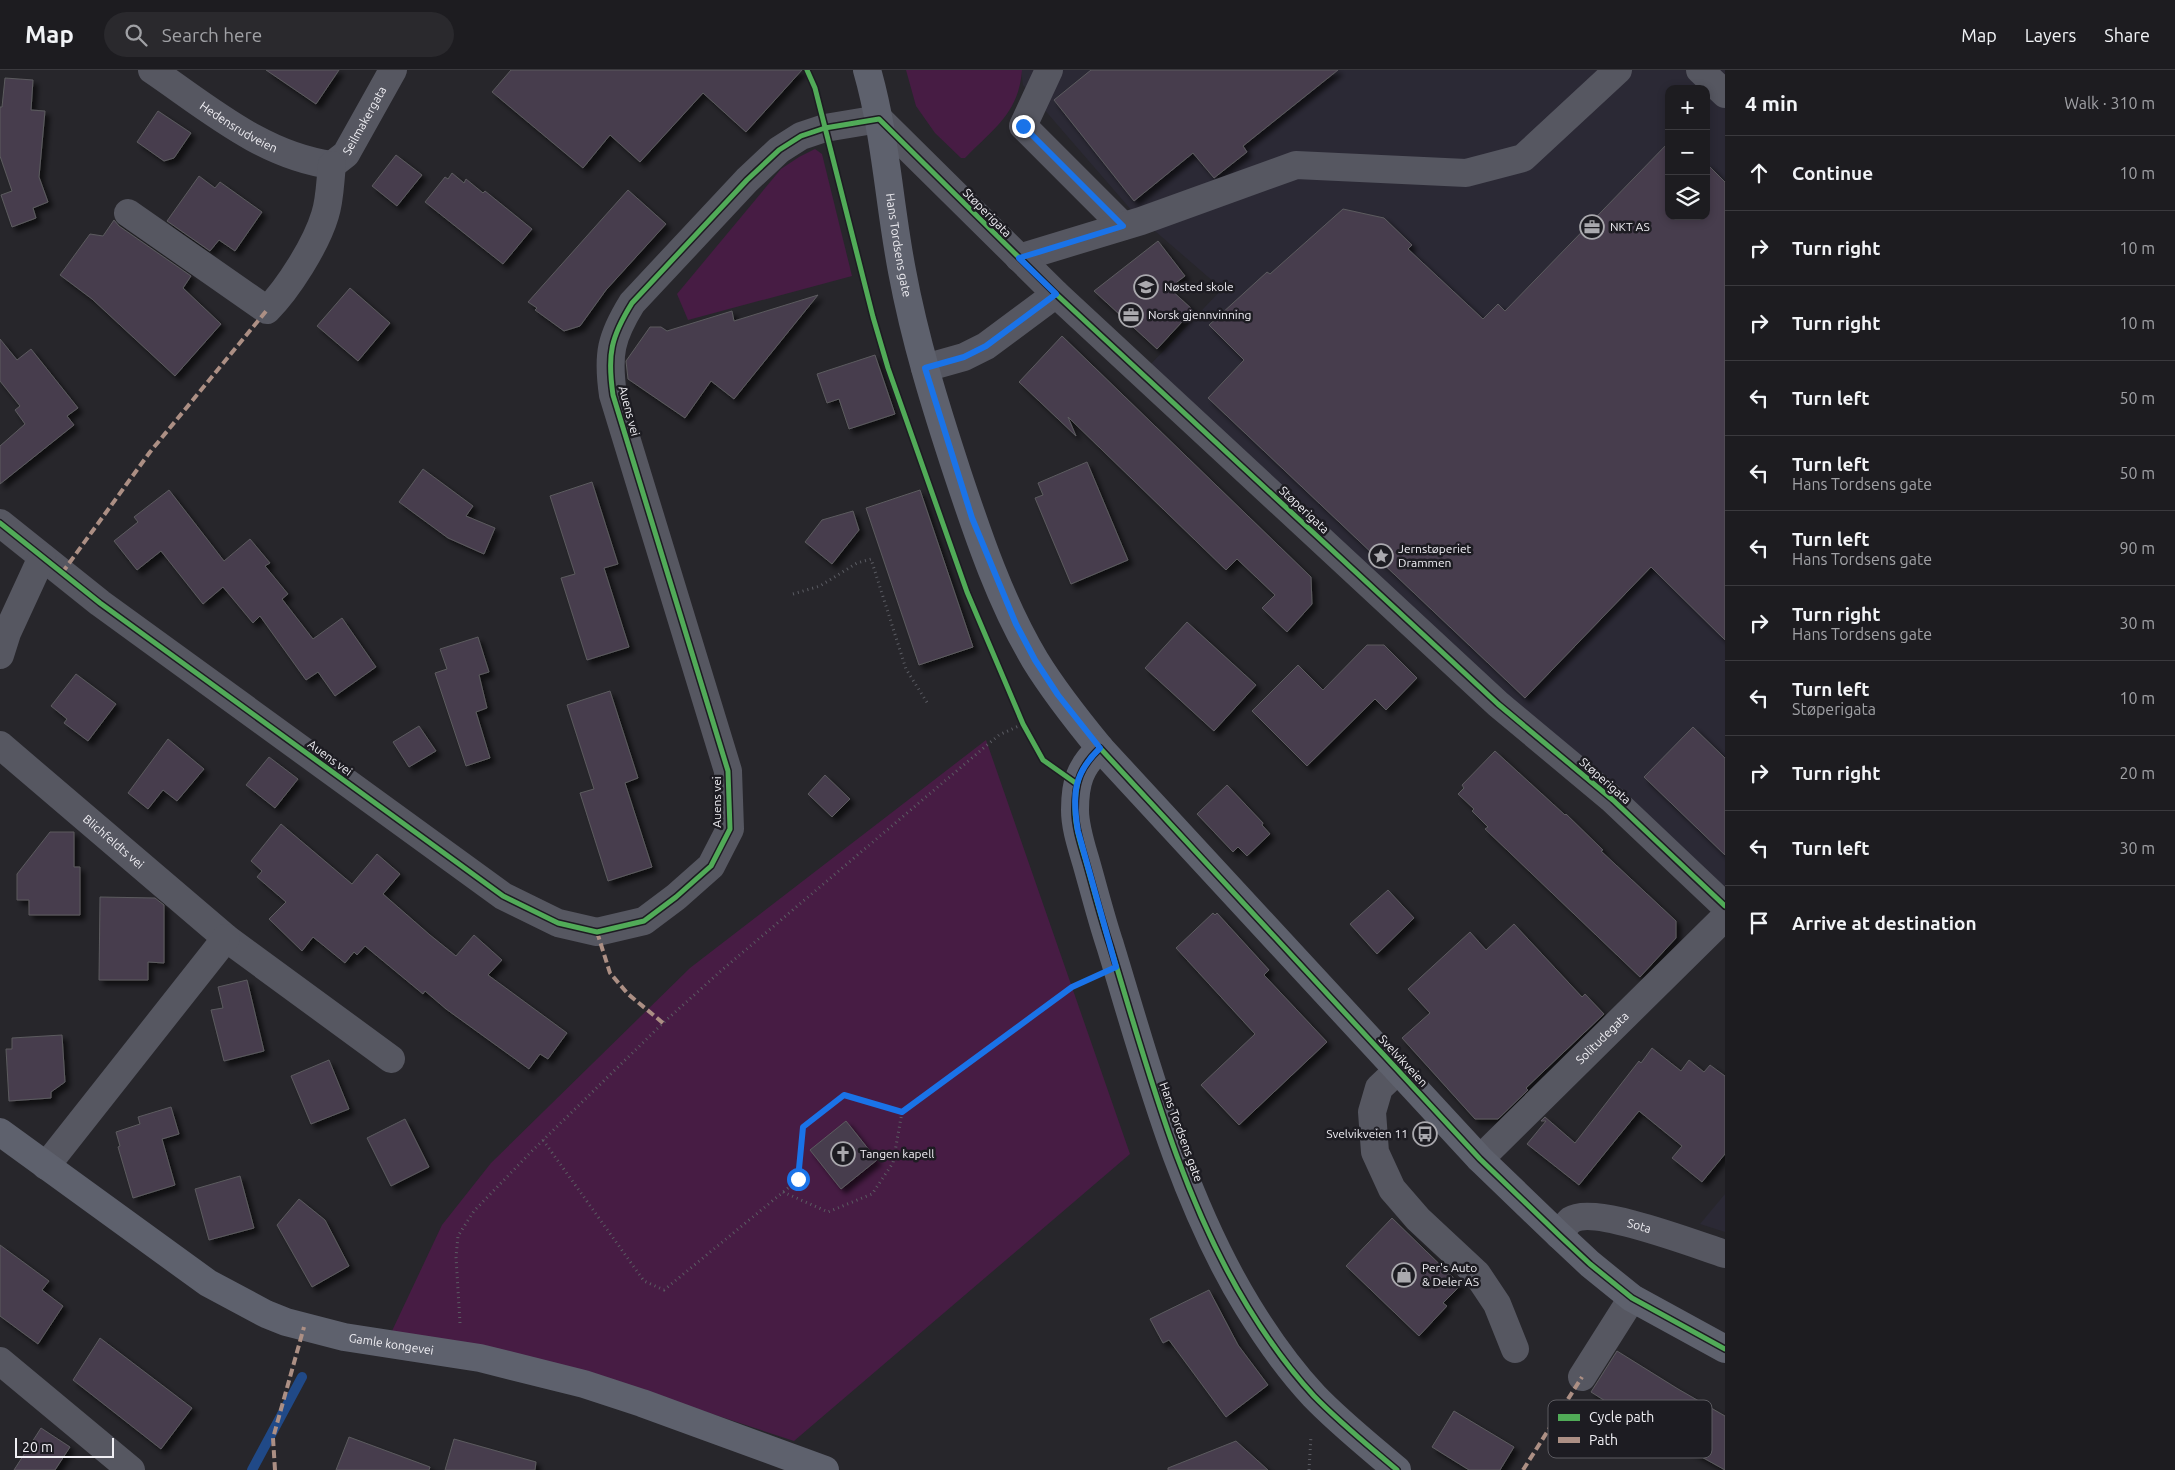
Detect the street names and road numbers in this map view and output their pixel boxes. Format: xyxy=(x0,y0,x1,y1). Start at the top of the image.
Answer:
street label: Seilmakergata xyxy=(340,84,389,157)
street label: Hedensrudveien xyxy=(198,99,280,155)
street label: Støperigata xyxy=(960,186,1014,240)
street label: Hans Tordsens gate xyxy=(884,192,914,298)
street label: Auens vei xyxy=(617,384,642,437)
street label: Støperigata xyxy=(1277,483,1332,536)
street label: Auens vei xyxy=(306,737,355,778)
street label: Støperigata xyxy=(1577,755,1633,806)
street label: Auens vei xyxy=(710,776,723,828)
street label: Blichfeldts vei xyxy=(81,812,147,871)
street label: Solitudegata xyxy=(1573,1009,1631,1066)
street label: Svelvikveien xyxy=(1376,1032,1430,1089)
street label: Hans Tordsens gate xyxy=(1157,1080,1206,1183)
street label: Sota xyxy=(1626,1216,1653,1235)
street label: Gamle kongevei xyxy=(348,1331,435,1357)

